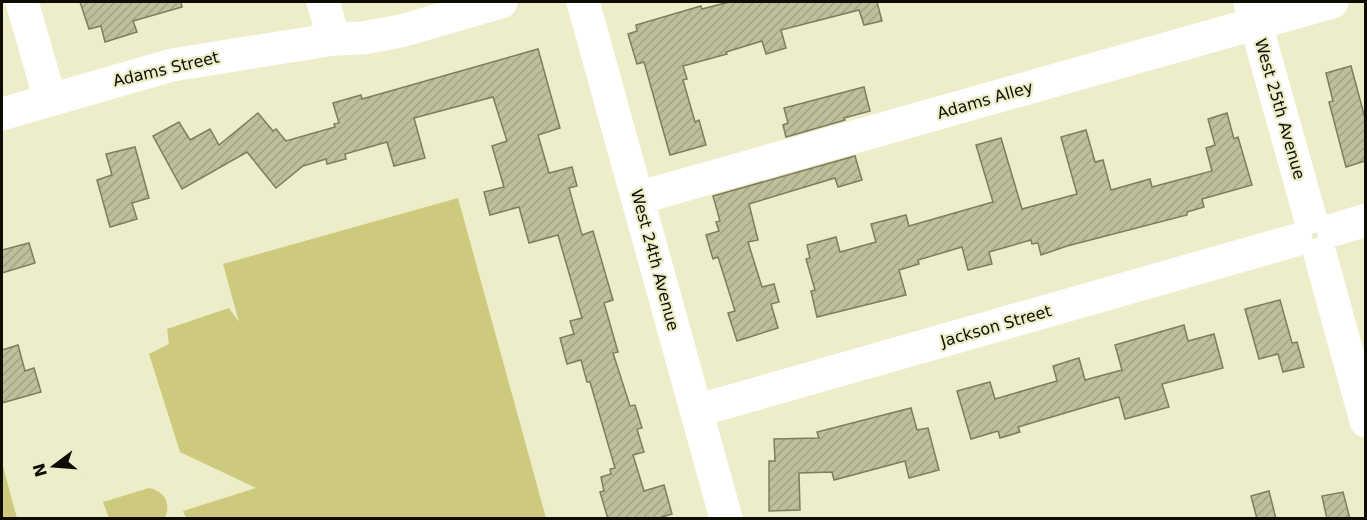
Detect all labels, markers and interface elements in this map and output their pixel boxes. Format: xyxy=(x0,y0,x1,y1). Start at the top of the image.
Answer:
street label: West 25th Avenue xyxy=(1251,36,1309,182)
street label: Adams Street xyxy=(111,48,221,90)
street label: Adams Alley xyxy=(935,77,1035,123)
street label: West 24th Avenue xyxy=(627,187,683,333)
street label: Jackson Street xyxy=(937,301,1054,351)
north arrow xyxy=(24,436,84,496)
text: N xyxy=(29,461,51,479)

